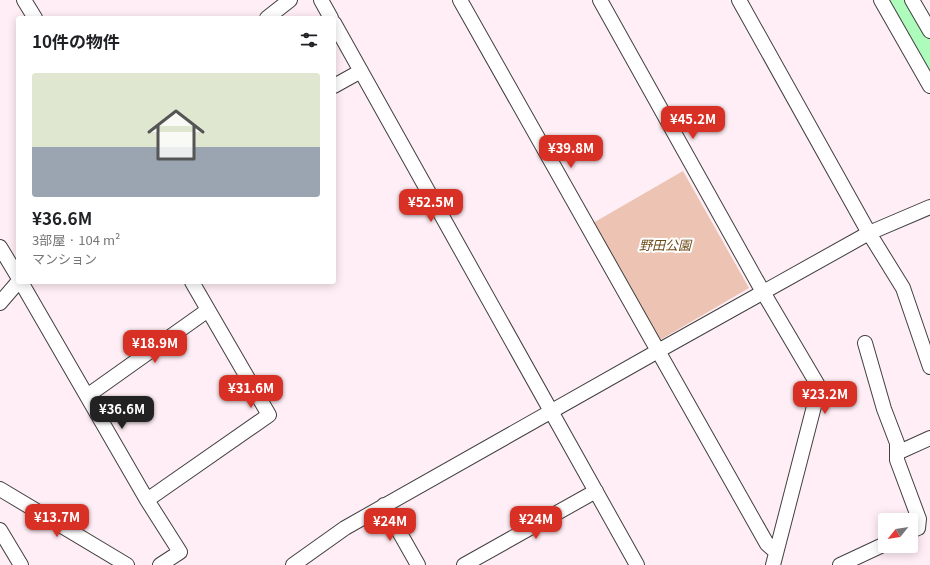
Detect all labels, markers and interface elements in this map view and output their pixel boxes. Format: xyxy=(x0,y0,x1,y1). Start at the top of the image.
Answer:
text: 10件の物件 xyxy=(32,28,120,53)
icon: filters xyxy=(298,29,320,51)
icon: home xyxy=(140,99,212,171)
pin: ¥45.2M xyxy=(660,106,726,140)
text: ¥45.2M xyxy=(670,109,716,128)
pin: ¥39.8M xyxy=(538,135,604,169)
text: ¥39.8M xyxy=(548,138,594,157)
pin: ¥52.5M xyxy=(398,189,464,223)
text: ¥52.5M xyxy=(408,192,454,211)
text: ¥36.6M xyxy=(32,205,92,230)
text: 3部屋 · 104 m² xyxy=(32,230,120,249)
park label: 野田公園 xyxy=(639,235,693,254)
text: マンション xyxy=(32,249,97,268)
pin: ¥18.9M xyxy=(122,330,188,364)
text: ¥18.9M xyxy=(132,333,178,352)
pin: ¥31.6M xyxy=(218,375,284,409)
text: ¥31.6M xyxy=(228,378,274,397)
pin: ¥23.2M xyxy=(792,381,858,415)
text: ¥23.2M xyxy=(802,384,848,403)
pin: ¥36.6M xyxy=(89,396,155,430)
text: ¥36.6M xyxy=(99,399,145,418)
pin: ¥13.7M xyxy=(24,504,90,538)
pin: ¥24M xyxy=(512,506,560,540)
text: ¥13.7M xyxy=(34,507,80,526)
pin: ¥24M xyxy=(366,508,414,542)
text: ¥24M xyxy=(519,509,553,528)
text: ¥24M xyxy=(373,511,407,530)
north arrow xyxy=(878,513,918,553)
map controls xyxy=(878,513,918,553)

